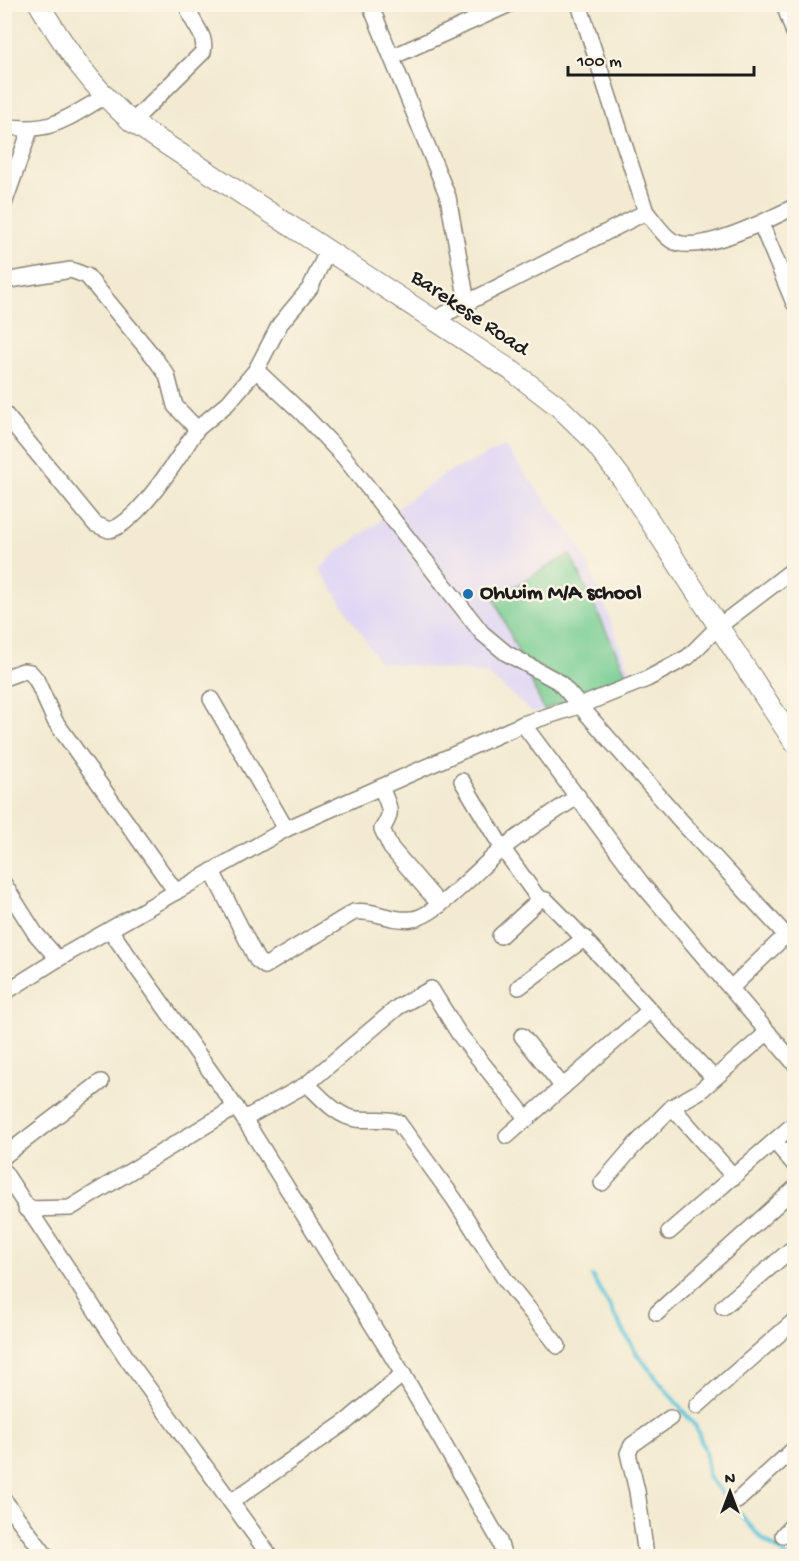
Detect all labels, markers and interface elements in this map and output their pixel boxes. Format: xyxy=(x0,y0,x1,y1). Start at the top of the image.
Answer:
scale bar xyxy=(568,39,754,77)
text: 100 m xyxy=(576,52,622,73)
street label: Barekese Road xyxy=(404,265,535,364)
place label: Ohwim M/A school xyxy=(480,581,642,607)
marker: Ohwim M/A school xyxy=(461,587,475,601)
north arrow xyxy=(700,1462,760,1522)
text: N xyxy=(725,1471,736,1490)

